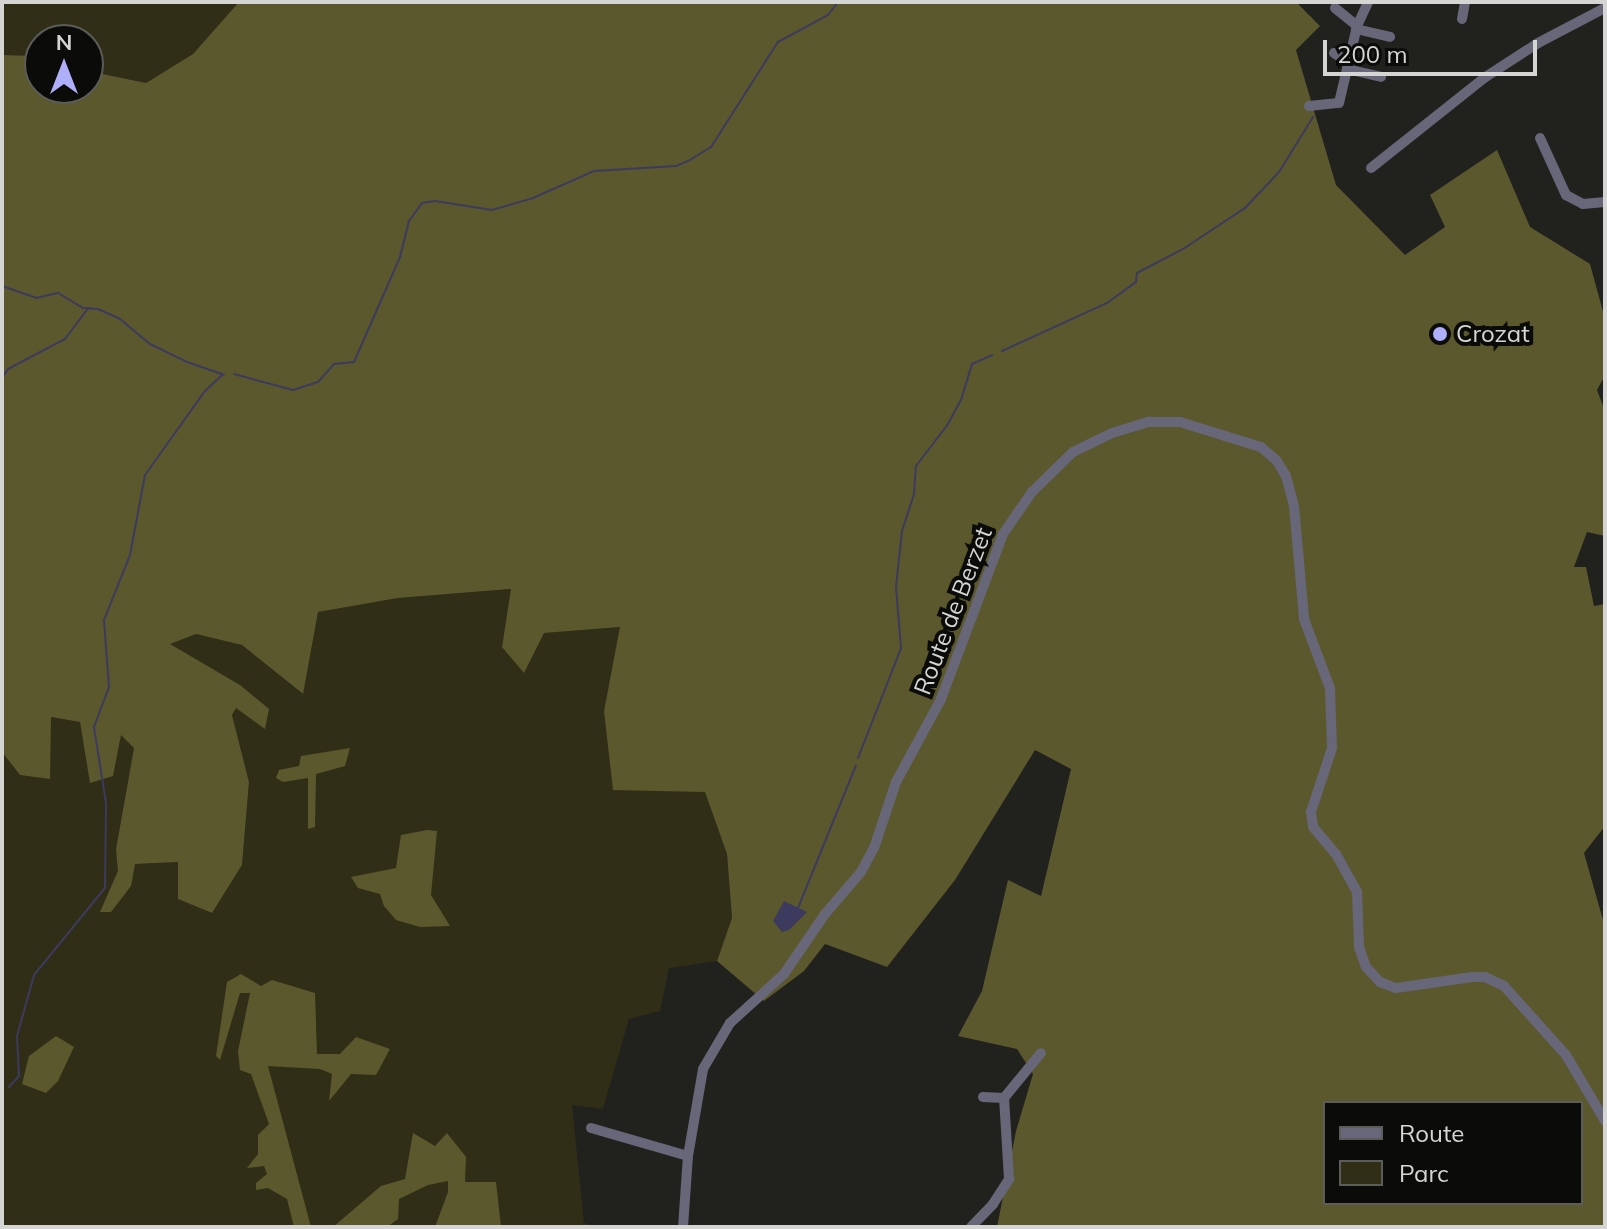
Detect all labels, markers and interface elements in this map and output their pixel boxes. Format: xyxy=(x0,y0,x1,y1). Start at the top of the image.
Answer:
north arrow xyxy=(24,24,104,104)
scale bar xyxy=(1327,24,1541,74)
text: N xyxy=(56,28,72,56)
text: 200 m xyxy=(1337,39,1408,69)
place label: Crozat xyxy=(1456,320,1530,348)
marker: Crozat xyxy=(1431,325,1449,343)
street label: Route de Berzet xyxy=(908,523,998,699)
legend xyxy=(1323,1101,1583,1205)
text: Route xyxy=(1399,1118,1464,1148)
text: Parc xyxy=(1399,1158,1449,1188)

